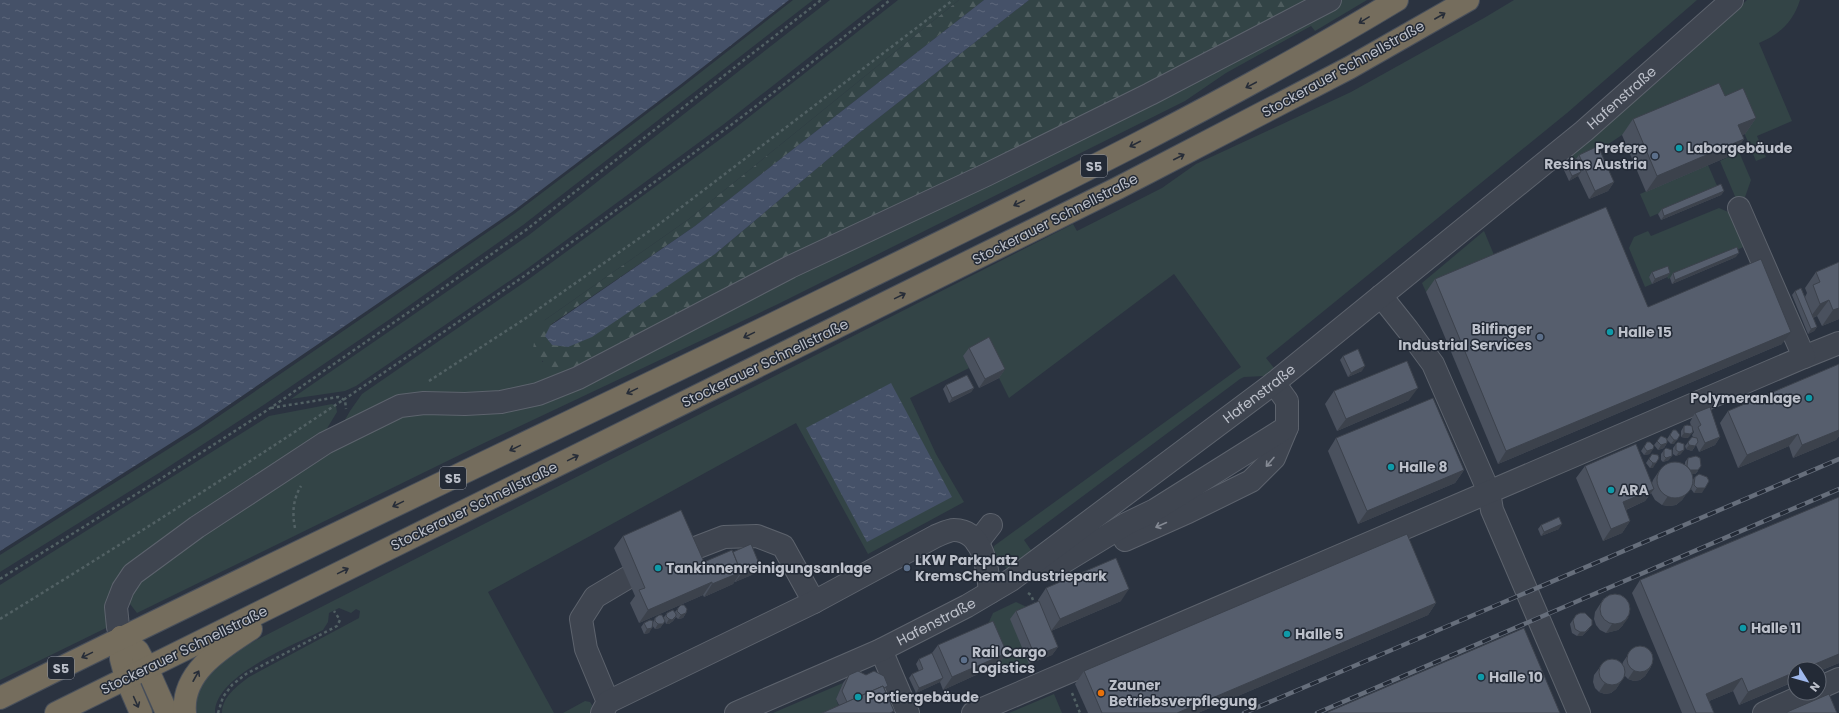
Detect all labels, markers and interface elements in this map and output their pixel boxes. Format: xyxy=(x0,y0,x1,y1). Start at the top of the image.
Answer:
one-way arrow xyxy=(1434,11,1446,19)
street label: Stockerauer Schnellstraße xyxy=(1258,16,1428,122)
one-way arrow xyxy=(1358,17,1370,25)
street label: Hafenstraße xyxy=(1582,61,1661,134)
one-way arrow xyxy=(1245,81,1257,89)
place label: Prefere Resins Austria xyxy=(1544,138,1647,174)
place label: Laborgebäude xyxy=(1687,138,1793,158)
one-way arrow xyxy=(1130,141,1142,149)
marker: Laborgebäude xyxy=(1674,143,1684,153)
marker: Prefere Resins Austria xyxy=(1650,151,1660,161)
one-way arrow xyxy=(1173,153,1185,160)
road number: S5 xyxy=(1081,155,1107,177)
street label: Stockerauer Schnellstraße xyxy=(969,168,1142,270)
one-way arrow xyxy=(1014,200,1026,207)
one-way arrow xyxy=(894,292,906,299)
street label: Stockerauer Schnellstraße xyxy=(678,314,852,412)
place label: Bilfinger Industrial Services xyxy=(1398,319,1532,355)
place label: Halle 15 xyxy=(1618,322,1672,342)
marker: Halle 15 xyxy=(1605,327,1615,337)
one-way arrow xyxy=(744,332,756,339)
marker: Bilfinger Industrial Services xyxy=(1535,332,1545,342)
street label: Hafenstraße xyxy=(1219,359,1300,428)
one-way arrow xyxy=(626,388,638,395)
place label: Polymeranlage xyxy=(1690,388,1801,408)
marker: Polymeranlage xyxy=(1804,393,1814,403)
one-way arrow xyxy=(509,445,521,452)
one-way arrow xyxy=(566,454,578,461)
one-way arrow xyxy=(1265,456,1274,467)
street label: Stockerauer Schnellstraße xyxy=(387,457,561,555)
place label: Halle 8 xyxy=(1399,457,1448,477)
marker: Halle 8 xyxy=(1386,462,1396,472)
road number: S5 xyxy=(440,467,466,489)
place label: ARA xyxy=(1619,480,1649,500)
marker: ARA xyxy=(1606,485,1616,495)
one-way arrow xyxy=(392,501,404,508)
one-way arrow xyxy=(1155,522,1167,529)
place label: LKW Parkplatz KremsChem Industriepark xyxy=(915,550,1107,586)
place label: Tankinnenreinigungsanlage xyxy=(666,558,872,578)
marker: Tankinnenreinigungsanlage xyxy=(653,563,663,573)
marker: LKW Parkplatz KremsChem Industriepark xyxy=(902,563,912,573)
one-way arrow xyxy=(337,567,349,574)
street label: Hafenstraße xyxy=(893,593,980,650)
street label: Stockerauer Schnellstraße xyxy=(97,601,271,699)
place label: Halle 11 xyxy=(1751,618,1801,638)
marker: Halle 11 xyxy=(1738,623,1748,633)
place label: Halle 5 xyxy=(1295,624,1344,644)
marker: Halle 5 xyxy=(1282,629,1292,639)
place label: Rail Cargo Logistics xyxy=(972,642,1047,678)
one-way arrow xyxy=(81,652,93,659)
marker: Rail Cargo Logistics xyxy=(959,655,969,665)
road number: S5 xyxy=(48,657,74,679)
north arrow xyxy=(1787,661,1827,701)
place label: Halle 10 xyxy=(1489,667,1543,687)
one-way arrow xyxy=(192,671,200,683)
marker: Halle 10 xyxy=(1476,672,1486,682)
place label: Zauner Betriebsverpflegung xyxy=(1109,675,1257,711)
text: N xyxy=(1806,679,1824,695)
place label: Portiergebäude xyxy=(866,687,979,707)
marker: Zauner Betriebsverpflegung xyxy=(1096,688,1106,698)
marker: Portiergebäude xyxy=(853,692,863,702)
one-way arrow xyxy=(133,695,140,707)

